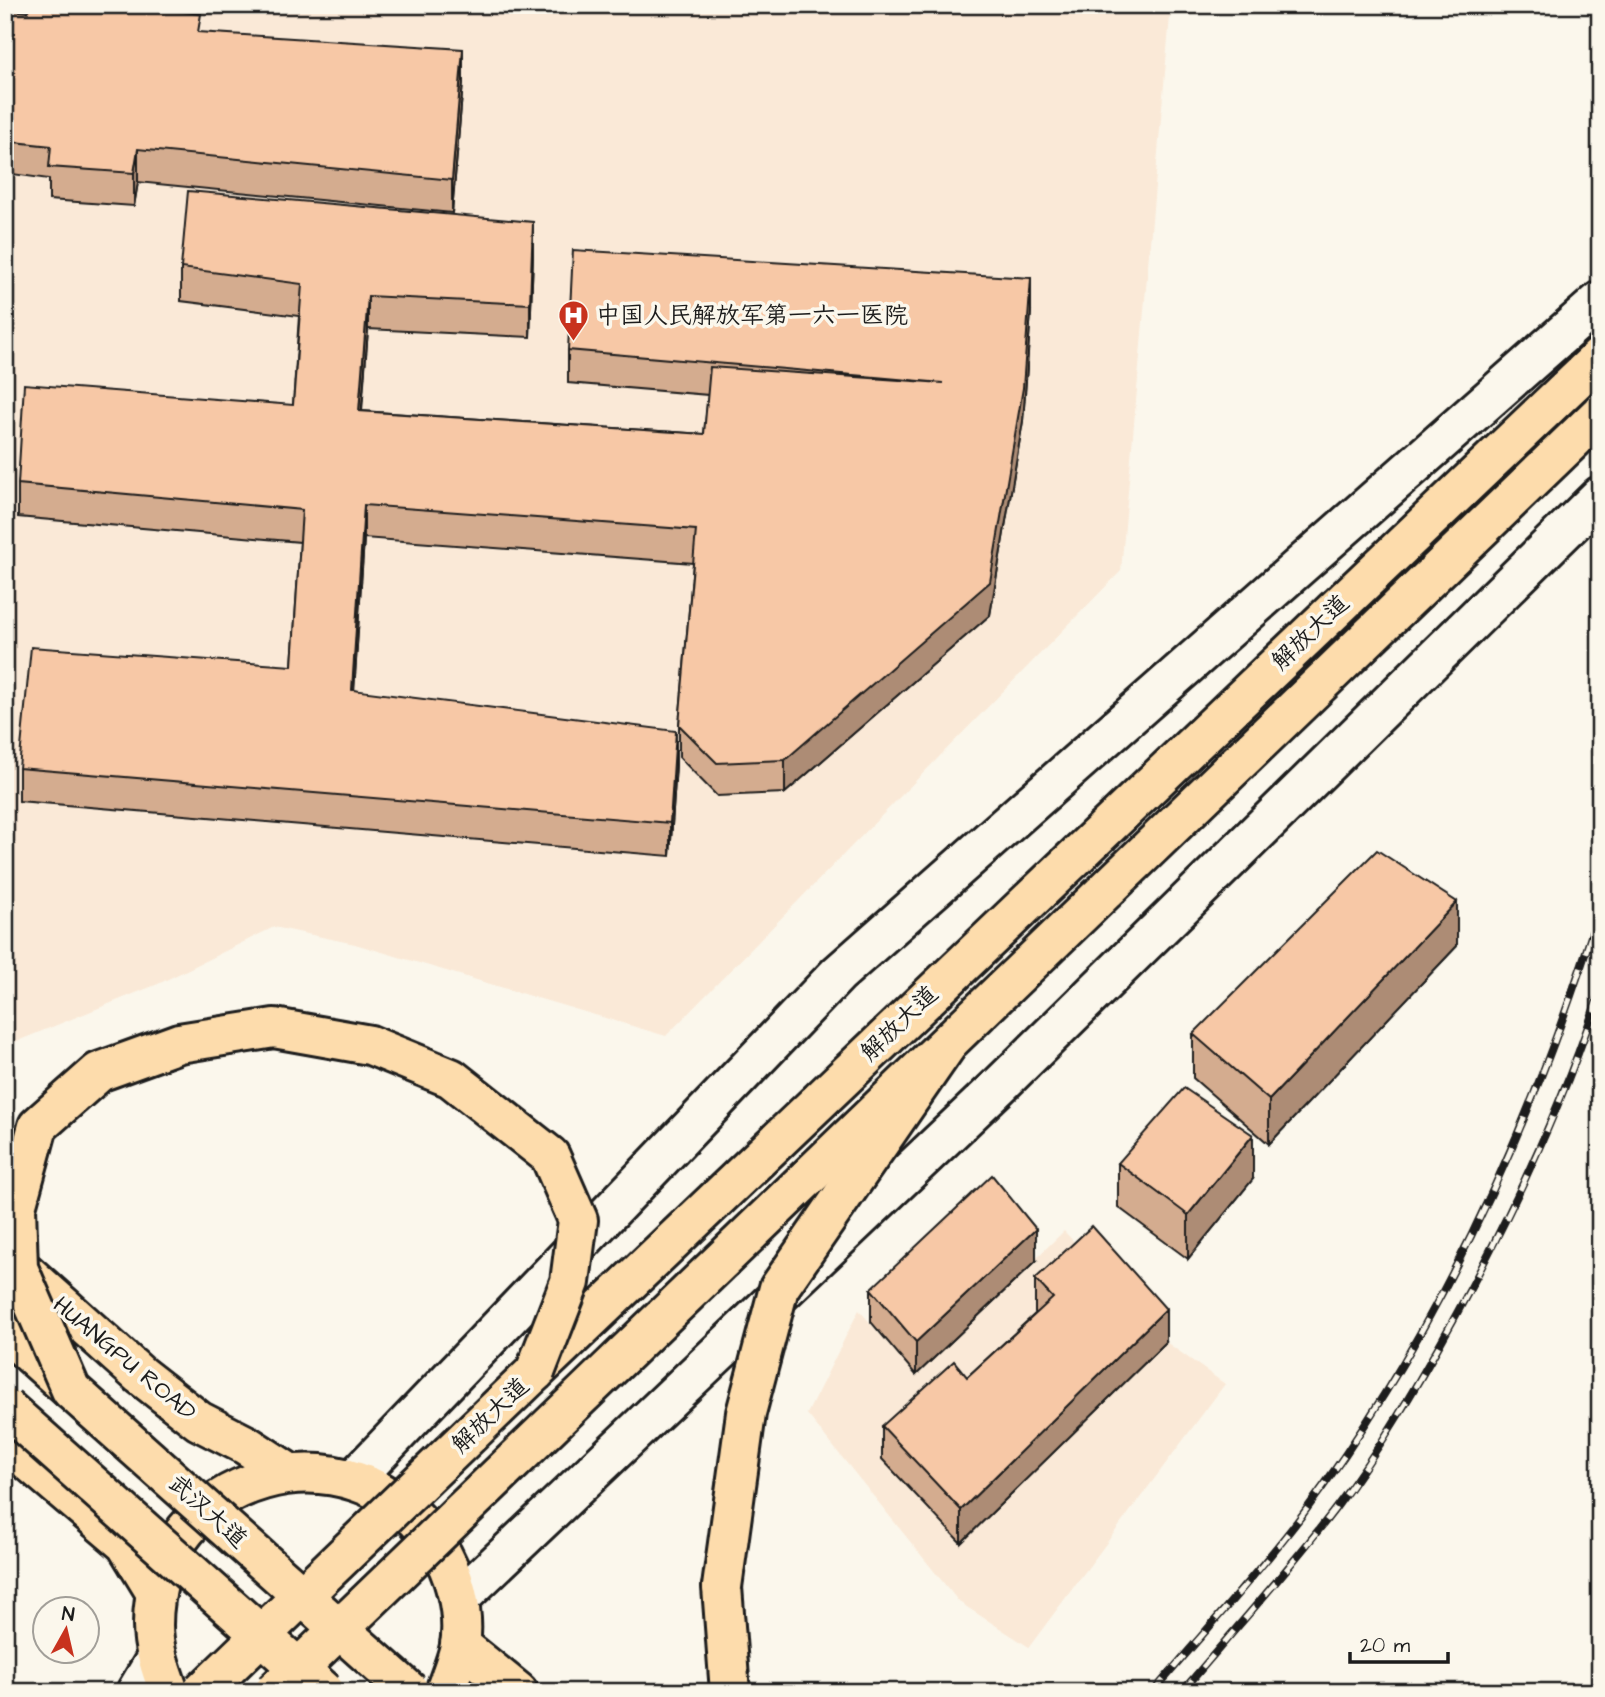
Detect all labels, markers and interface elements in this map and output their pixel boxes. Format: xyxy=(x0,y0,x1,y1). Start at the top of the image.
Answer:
hospital icon: 中国人民解放军第一六一医院 xyxy=(556,298,590,342)
place label: 中国人民解放军第一六一医院 xyxy=(596,299,908,333)
street label: 解放大道 xyxy=(1264,587,1357,678)
street label: 解放大道 xyxy=(853,978,946,1069)
street label: HUANGPU ROAD xyxy=(45,1289,203,1429)
street label: 解放大道 xyxy=(444,1370,537,1461)
street label: 武汉大道 xyxy=(160,1467,254,1556)
north arrow xyxy=(32,1596,102,1666)
text: N xyxy=(60,1600,76,1629)
scale bar xyxy=(1350,1620,1448,1664)
text: 20 m xyxy=(1360,1631,1411,1660)

